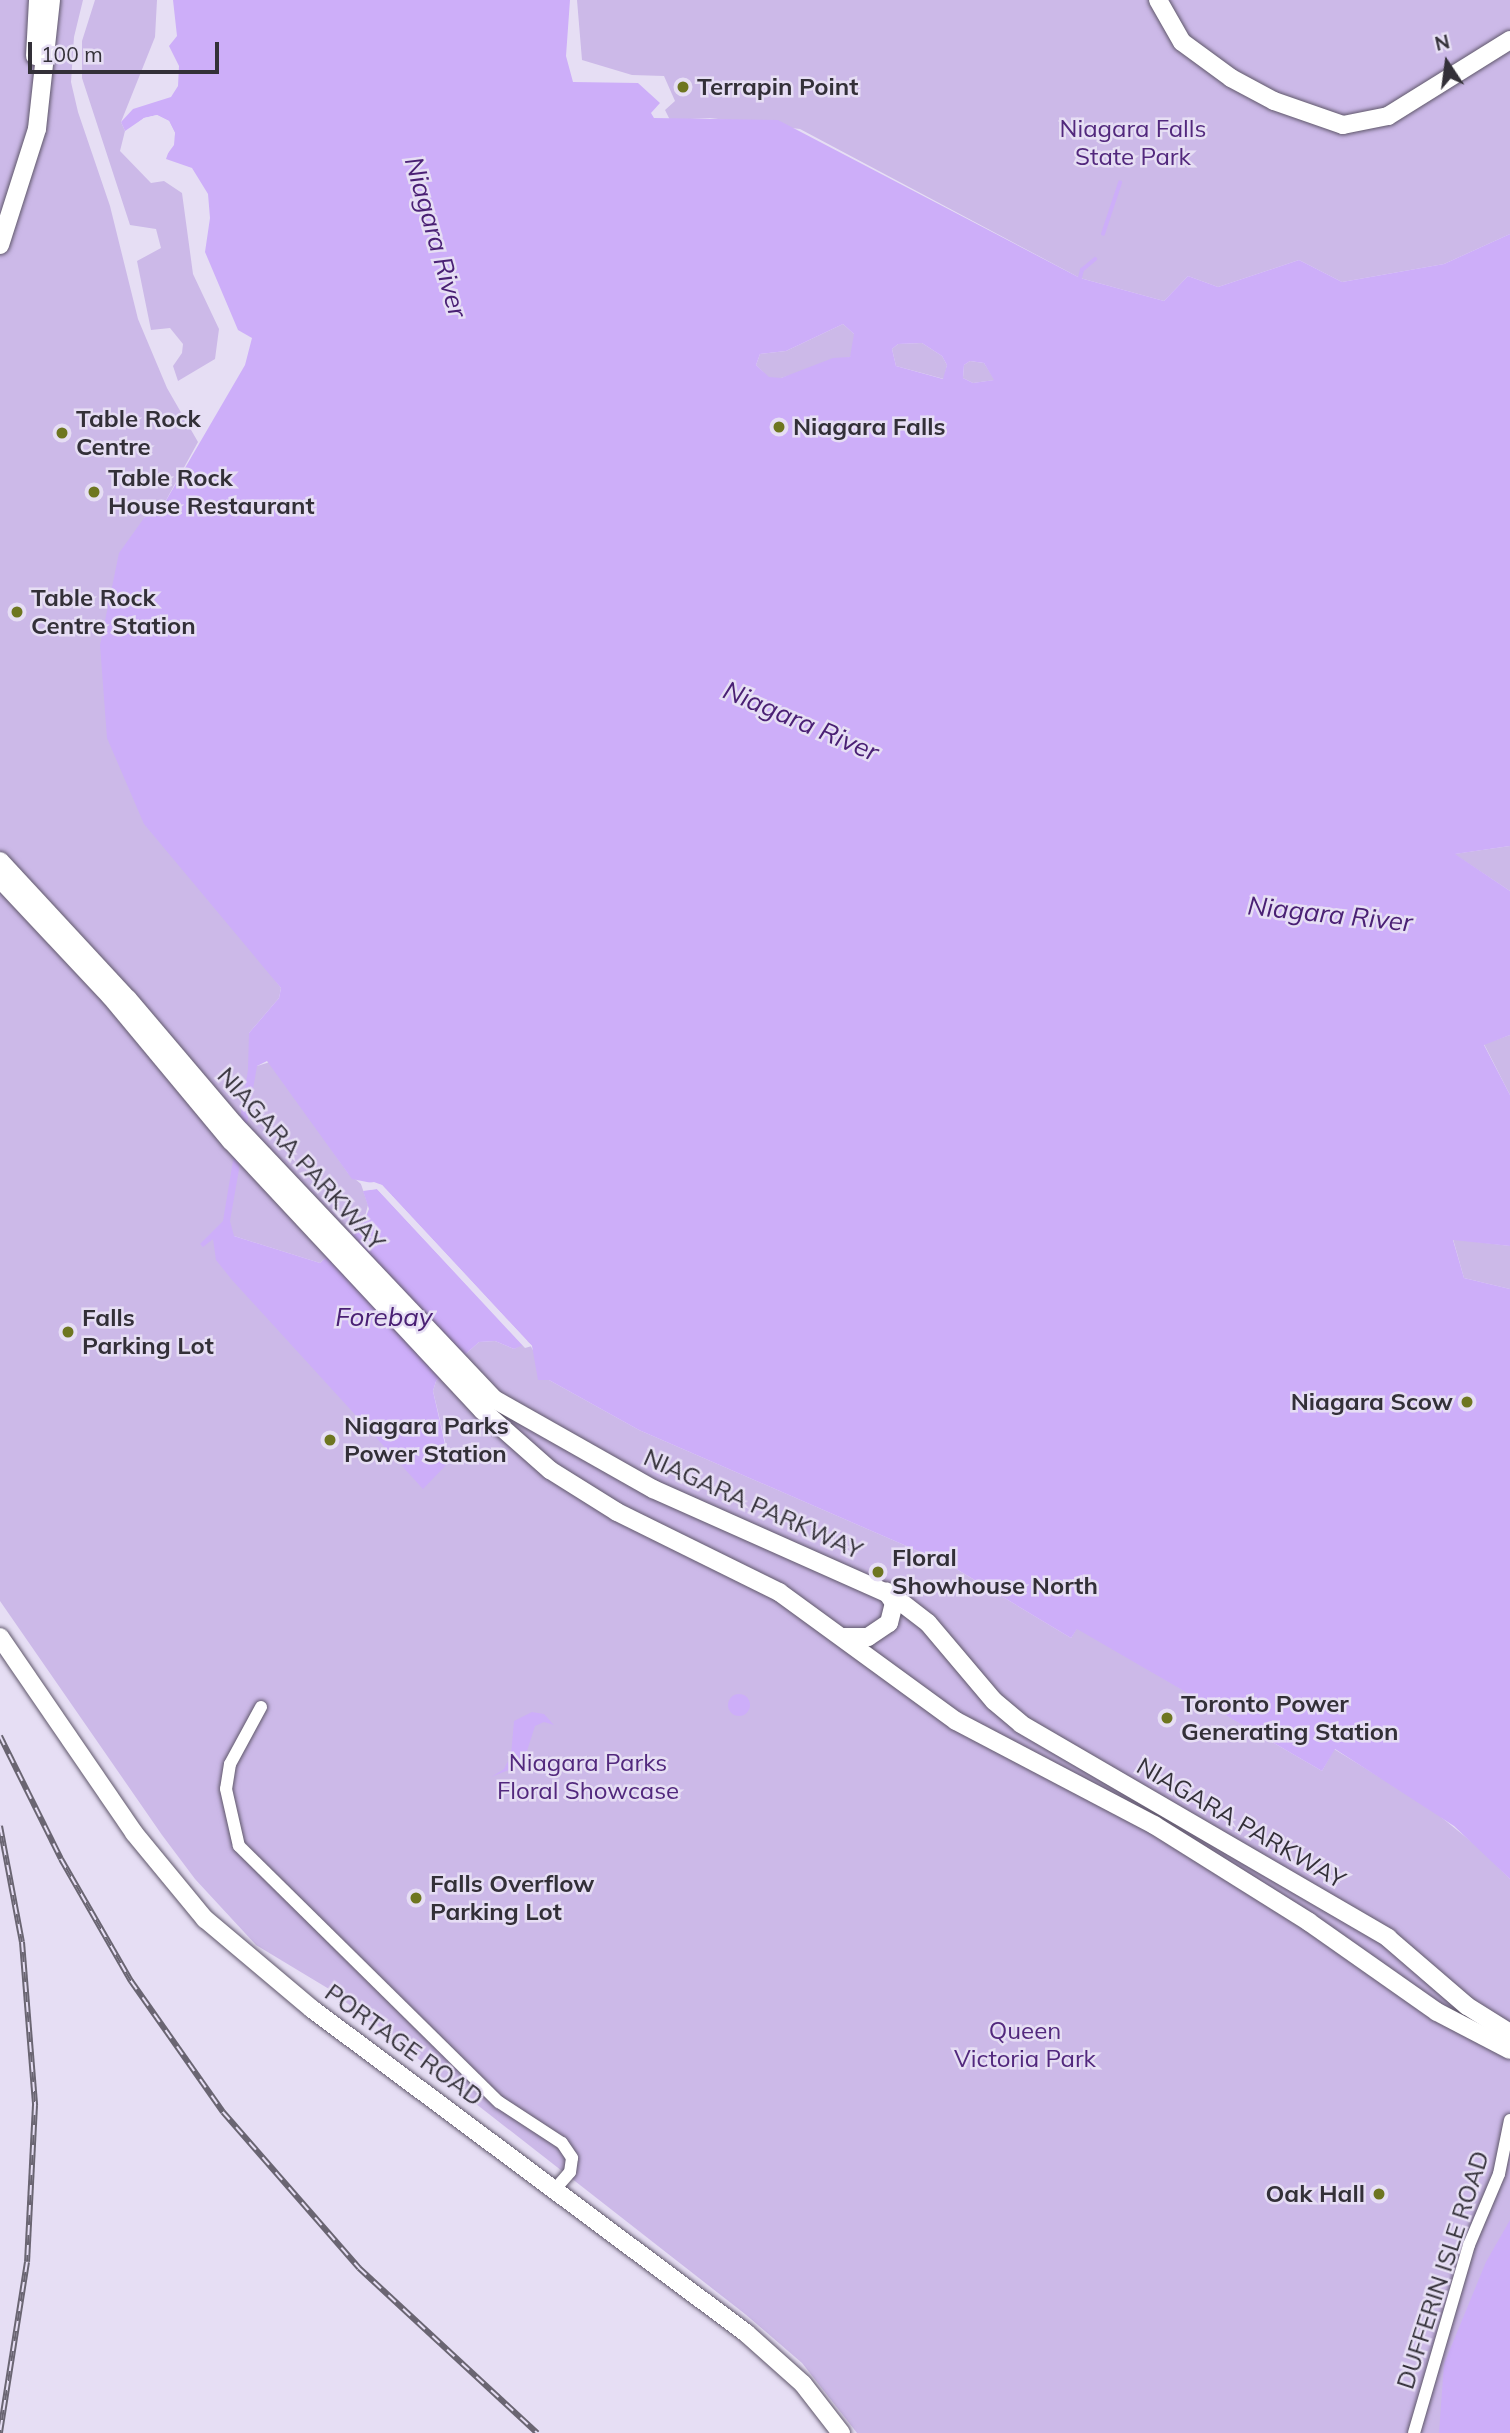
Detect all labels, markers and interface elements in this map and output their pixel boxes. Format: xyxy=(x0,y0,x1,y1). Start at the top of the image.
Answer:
scale bar xyxy=(32,28,222,72)
north arrow xyxy=(1412,28,1482,98)
text: N xyxy=(1433,29,1452,56)
text: 100 m xyxy=(41,41,103,67)
place label: Terrapin Point xyxy=(697,73,858,101)
marker: Terrapin Point xyxy=(675,79,691,95)
park label: Niagara Falls State Park xyxy=(1060,115,1206,171)
water label: Niagara River xyxy=(398,153,474,321)
place label: Table Rock Centre xyxy=(76,405,201,461)
place label: Niagara Falls xyxy=(793,413,946,441)
marker: Niagara Falls xyxy=(771,419,787,435)
marker: Table Rock Centre xyxy=(54,425,70,441)
place label: Table Rock House Restaurant xyxy=(108,464,314,520)
marker: Table Rock House Restaurant xyxy=(86,484,102,500)
place label: Table Rock Centre Station xyxy=(31,584,196,640)
marker: Table Rock Centre Station xyxy=(9,604,25,620)
water label: Niagara River xyxy=(719,674,883,768)
water label: Niagara River xyxy=(1246,890,1414,938)
street label: NIAGARA PARKWAY xyxy=(211,1062,391,1256)
water label: Forebay xyxy=(335,1301,433,1333)
place label: Falls Parking Lot xyxy=(82,1304,214,1360)
marker: Falls Parking Lot xyxy=(60,1324,76,1340)
place label: Niagara Scow xyxy=(1291,1388,1453,1416)
marker: Niagara Scow xyxy=(1459,1394,1475,1410)
place label: Niagara Parks Power Station xyxy=(344,1412,509,1468)
marker: Niagara Parks Power Station xyxy=(322,1432,338,1448)
street label: NIAGARA PARKWAY xyxy=(639,1443,867,1565)
place label: Floral Showhouse North xyxy=(892,1544,1098,1600)
marker: Floral Showhouse North xyxy=(870,1564,886,1580)
place label: Toronto Power Generating Station xyxy=(1181,1690,1398,1746)
marker: Toronto Power Generating Station xyxy=(1159,1710,1175,1726)
park label: Niagara Parks Floral Showcase xyxy=(497,1749,679,1805)
street label: NIAGARA PARKWAY xyxy=(1132,1752,1350,1894)
place label: Falls Overflow Parking Lot xyxy=(430,1870,594,1926)
marker: Falls Overflow Parking Lot xyxy=(408,1890,424,1906)
street label: PORTAGE ROAD xyxy=(319,1978,489,2112)
park label: Queen Victoria Park xyxy=(954,2017,1096,2073)
street label: DUFFERIN ISLE ROAD xyxy=(1391,2147,1495,2393)
place label: Oak Hall xyxy=(1265,2180,1365,2208)
marker: Oak Hall xyxy=(1371,2186,1387,2202)

